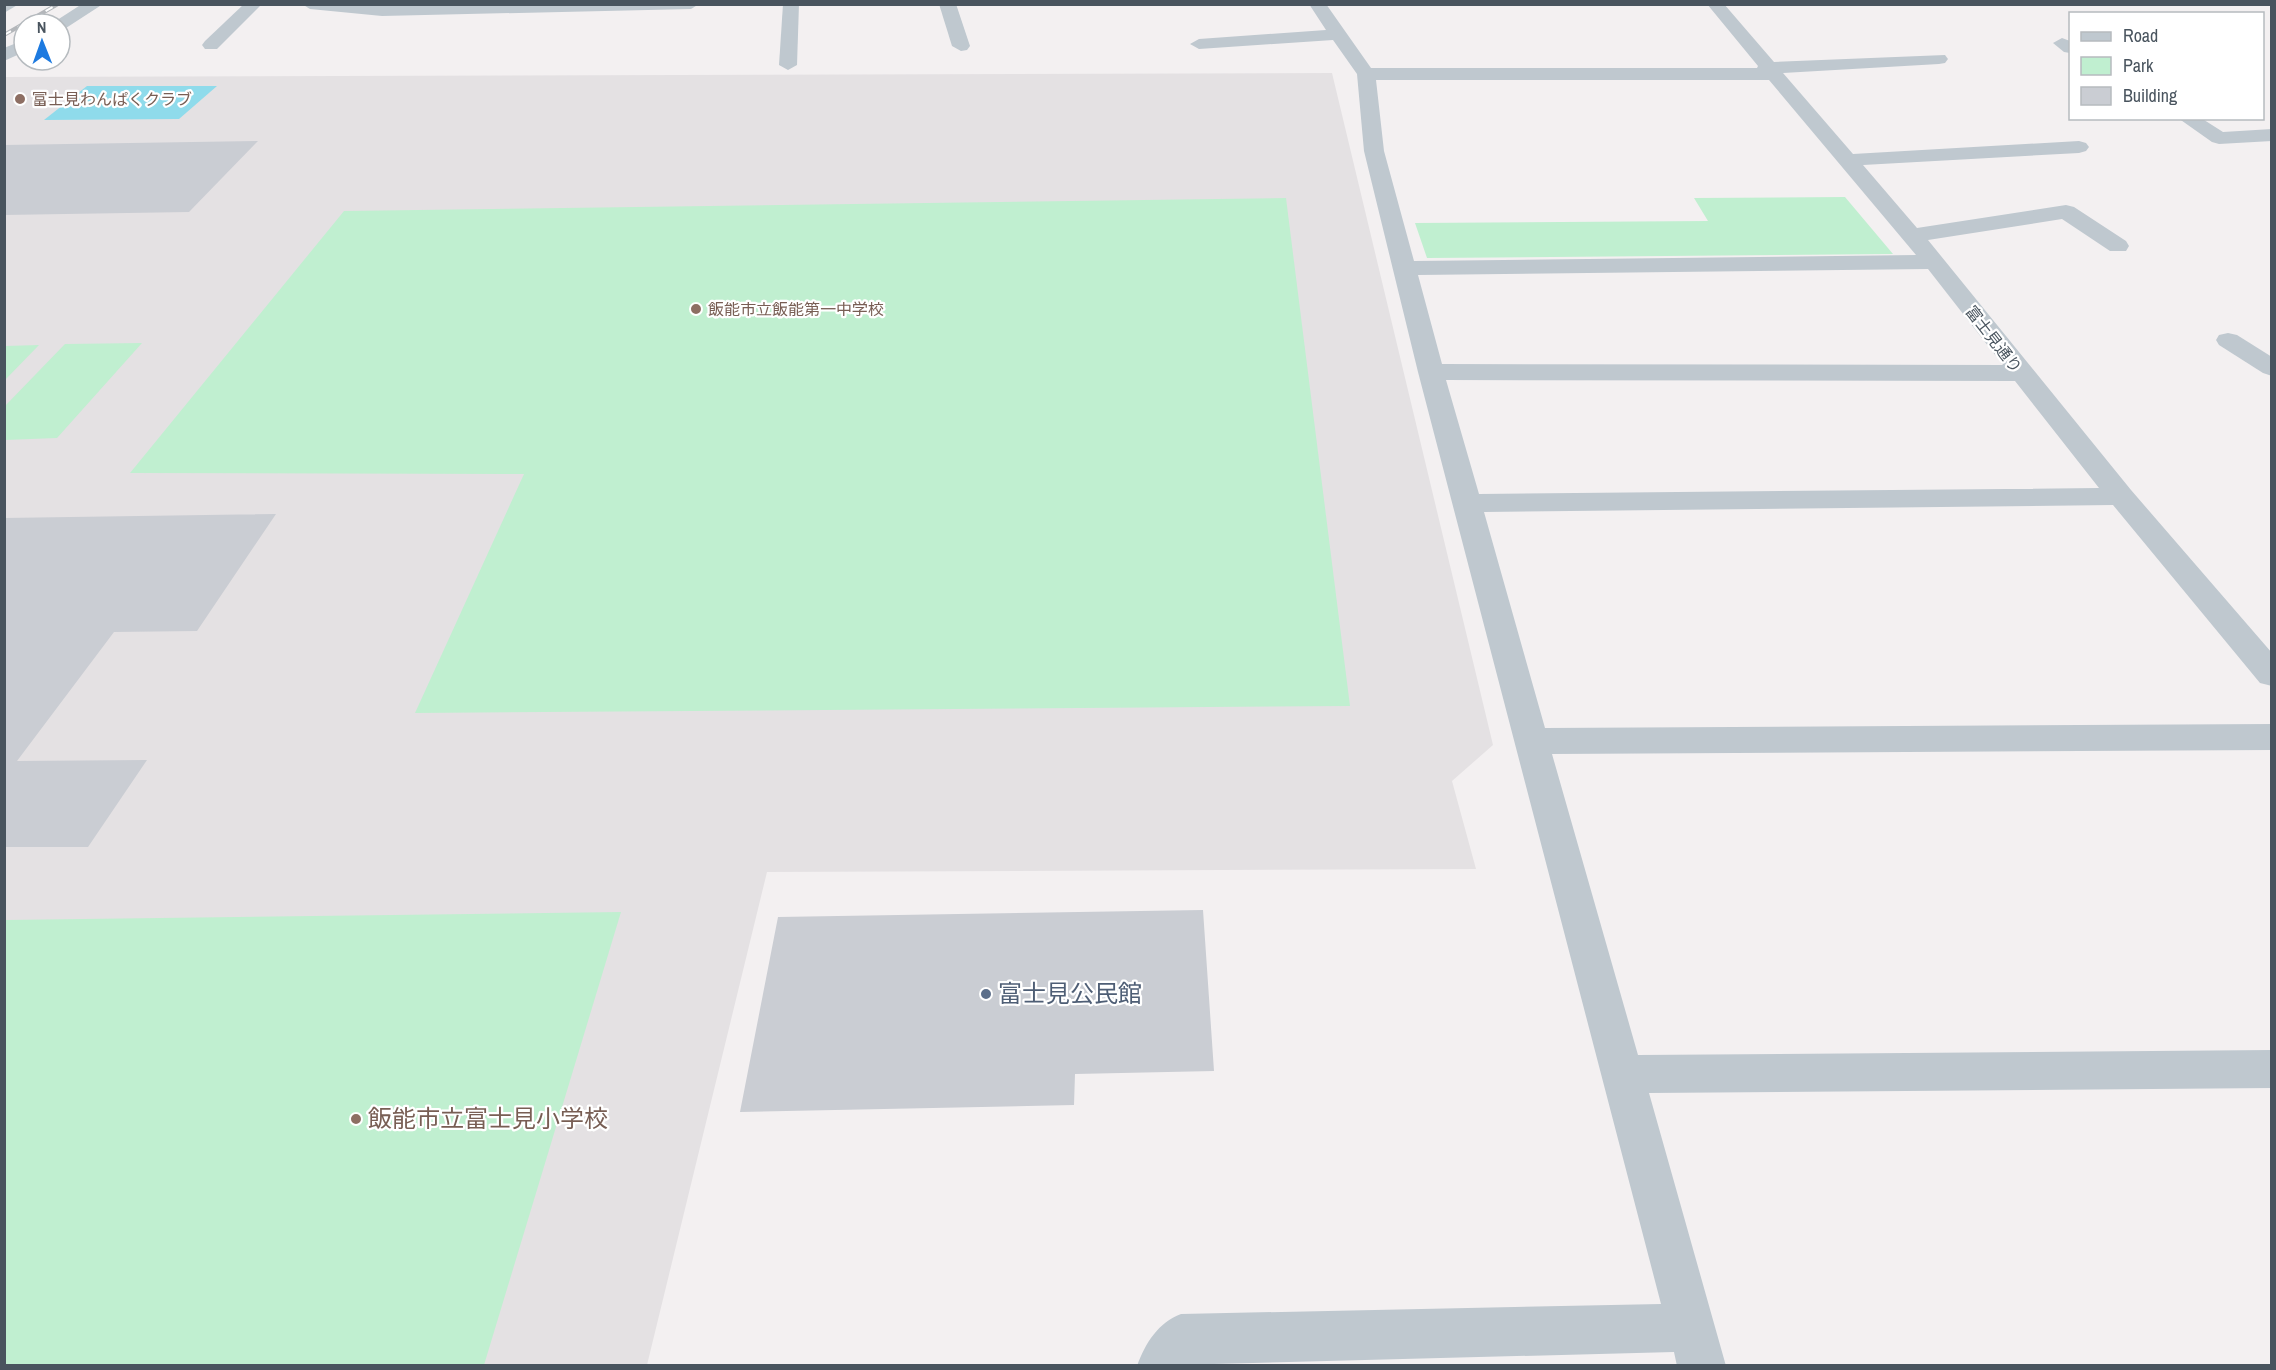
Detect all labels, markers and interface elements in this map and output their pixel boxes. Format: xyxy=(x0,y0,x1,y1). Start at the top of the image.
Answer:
north arrow xyxy=(12,12,72,72)
legend xyxy=(2069,12,2264,120)
text: N xyxy=(37,16,47,38)
text: Road xyxy=(2123,23,2158,48)
text: Park xyxy=(2123,53,2154,78)
text: Building xyxy=(2123,83,2178,108)
place label: 富士見わんぱくクラブ xyxy=(32,88,192,110)
marker: 富士見わんぱくクラブ xyxy=(13,92,27,106)
place label: 飯能市立飯能第一中学校 xyxy=(708,298,884,320)
street label: 富士見通り xyxy=(1961,301,2027,377)
marker: 飯能市立飯能第一中学校 xyxy=(689,302,703,316)
place label: 富士見公民館 xyxy=(998,977,1142,1009)
marker: 富士見公民館 xyxy=(979,987,993,1001)
place label: 飯能市立富士見小学校 xyxy=(368,1102,608,1134)
marker: 飯能市立富士見小学校 xyxy=(349,1112,363,1126)

